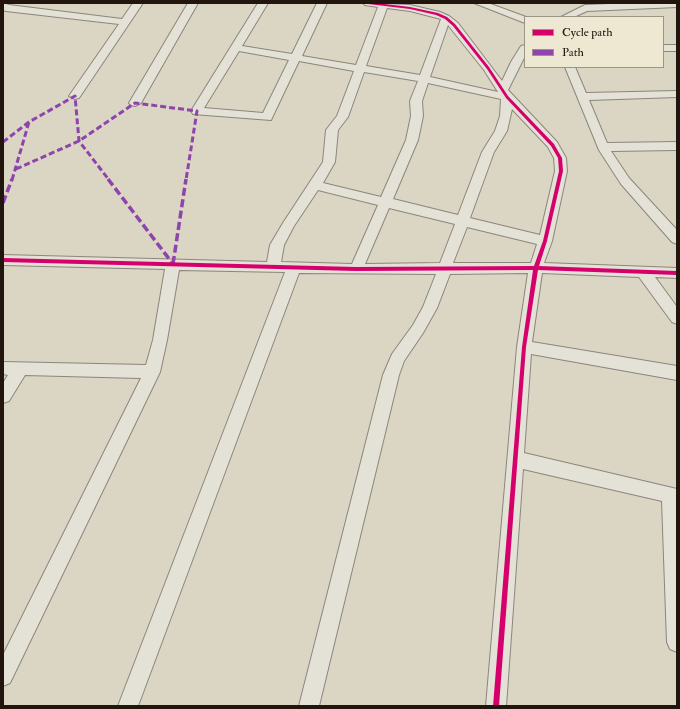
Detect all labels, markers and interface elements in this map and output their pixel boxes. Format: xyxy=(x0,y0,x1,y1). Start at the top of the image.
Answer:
legend xyxy=(524,16,664,68)
text: Cycle path xyxy=(562,25,612,40)
text: Path xyxy=(562,45,584,60)

